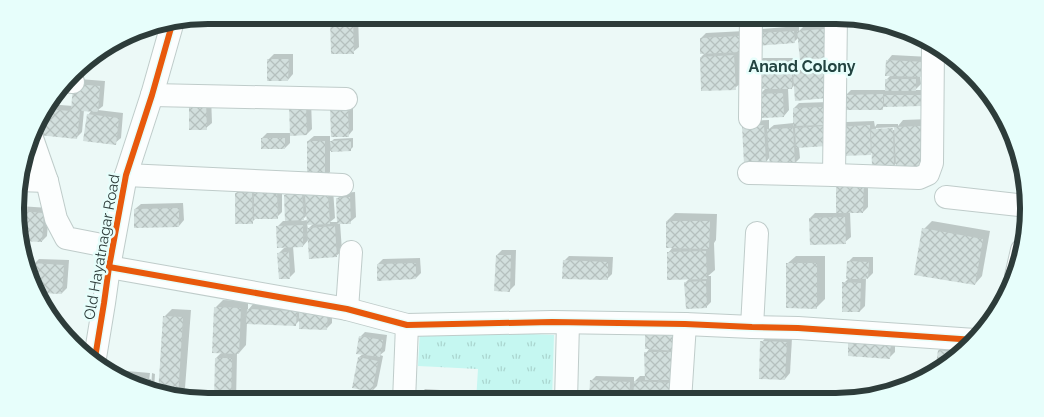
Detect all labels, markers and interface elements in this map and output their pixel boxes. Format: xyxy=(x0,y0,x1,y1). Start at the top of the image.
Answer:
district label: Anand Colony xyxy=(748,57,856,76)
street label: Old Hayatnagar Road xyxy=(80,173,124,321)

